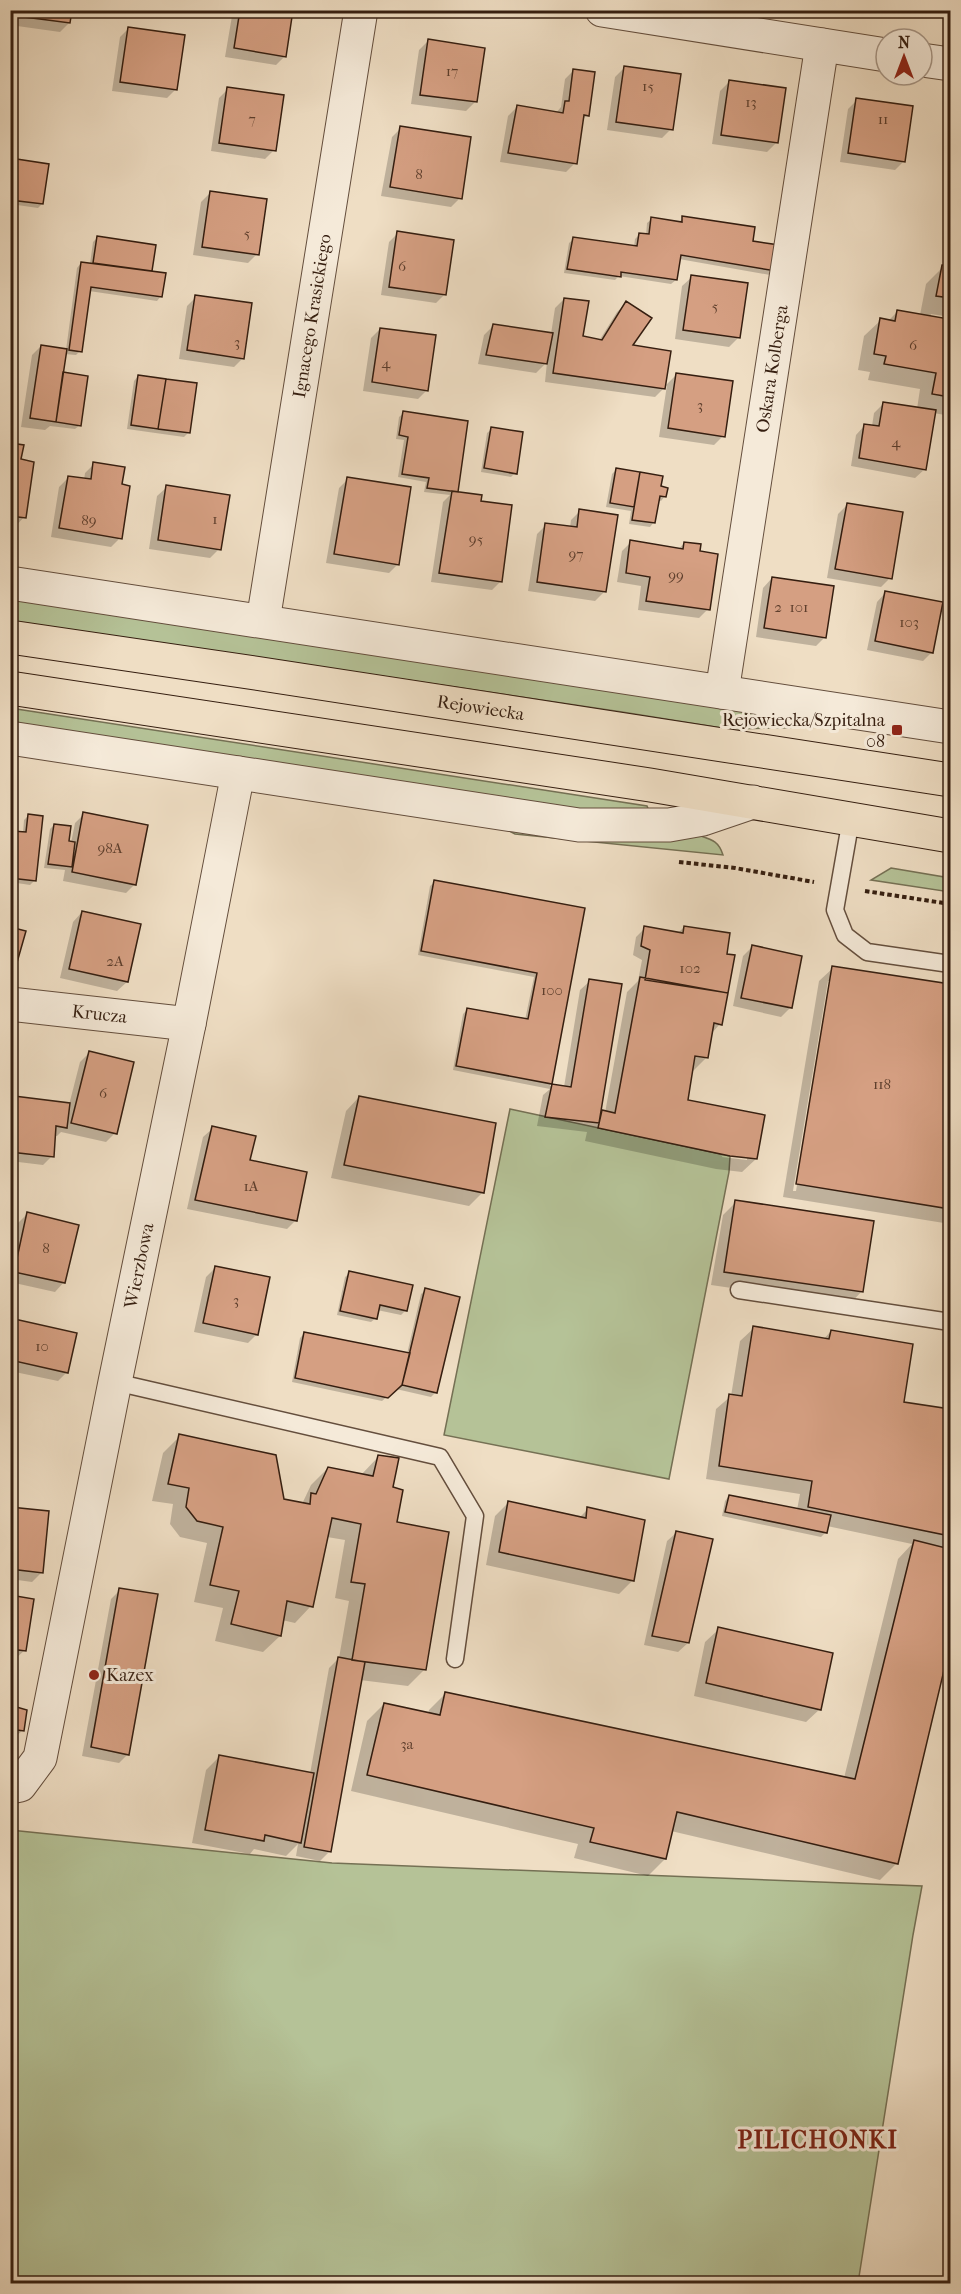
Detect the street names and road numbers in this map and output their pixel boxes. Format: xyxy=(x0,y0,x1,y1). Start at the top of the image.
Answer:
street label: Ignacego Krasickiego xyxy=(289,232,336,399)
street label: Oskara Kolberga xyxy=(752,303,793,434)
street label: Rejowiecka xyxy=(436,691,526,725)
street label: Krucza xyxy=(71,1001,129,1028)
street label: Wierzbowa xyxy=(120,1220,159,1311)

